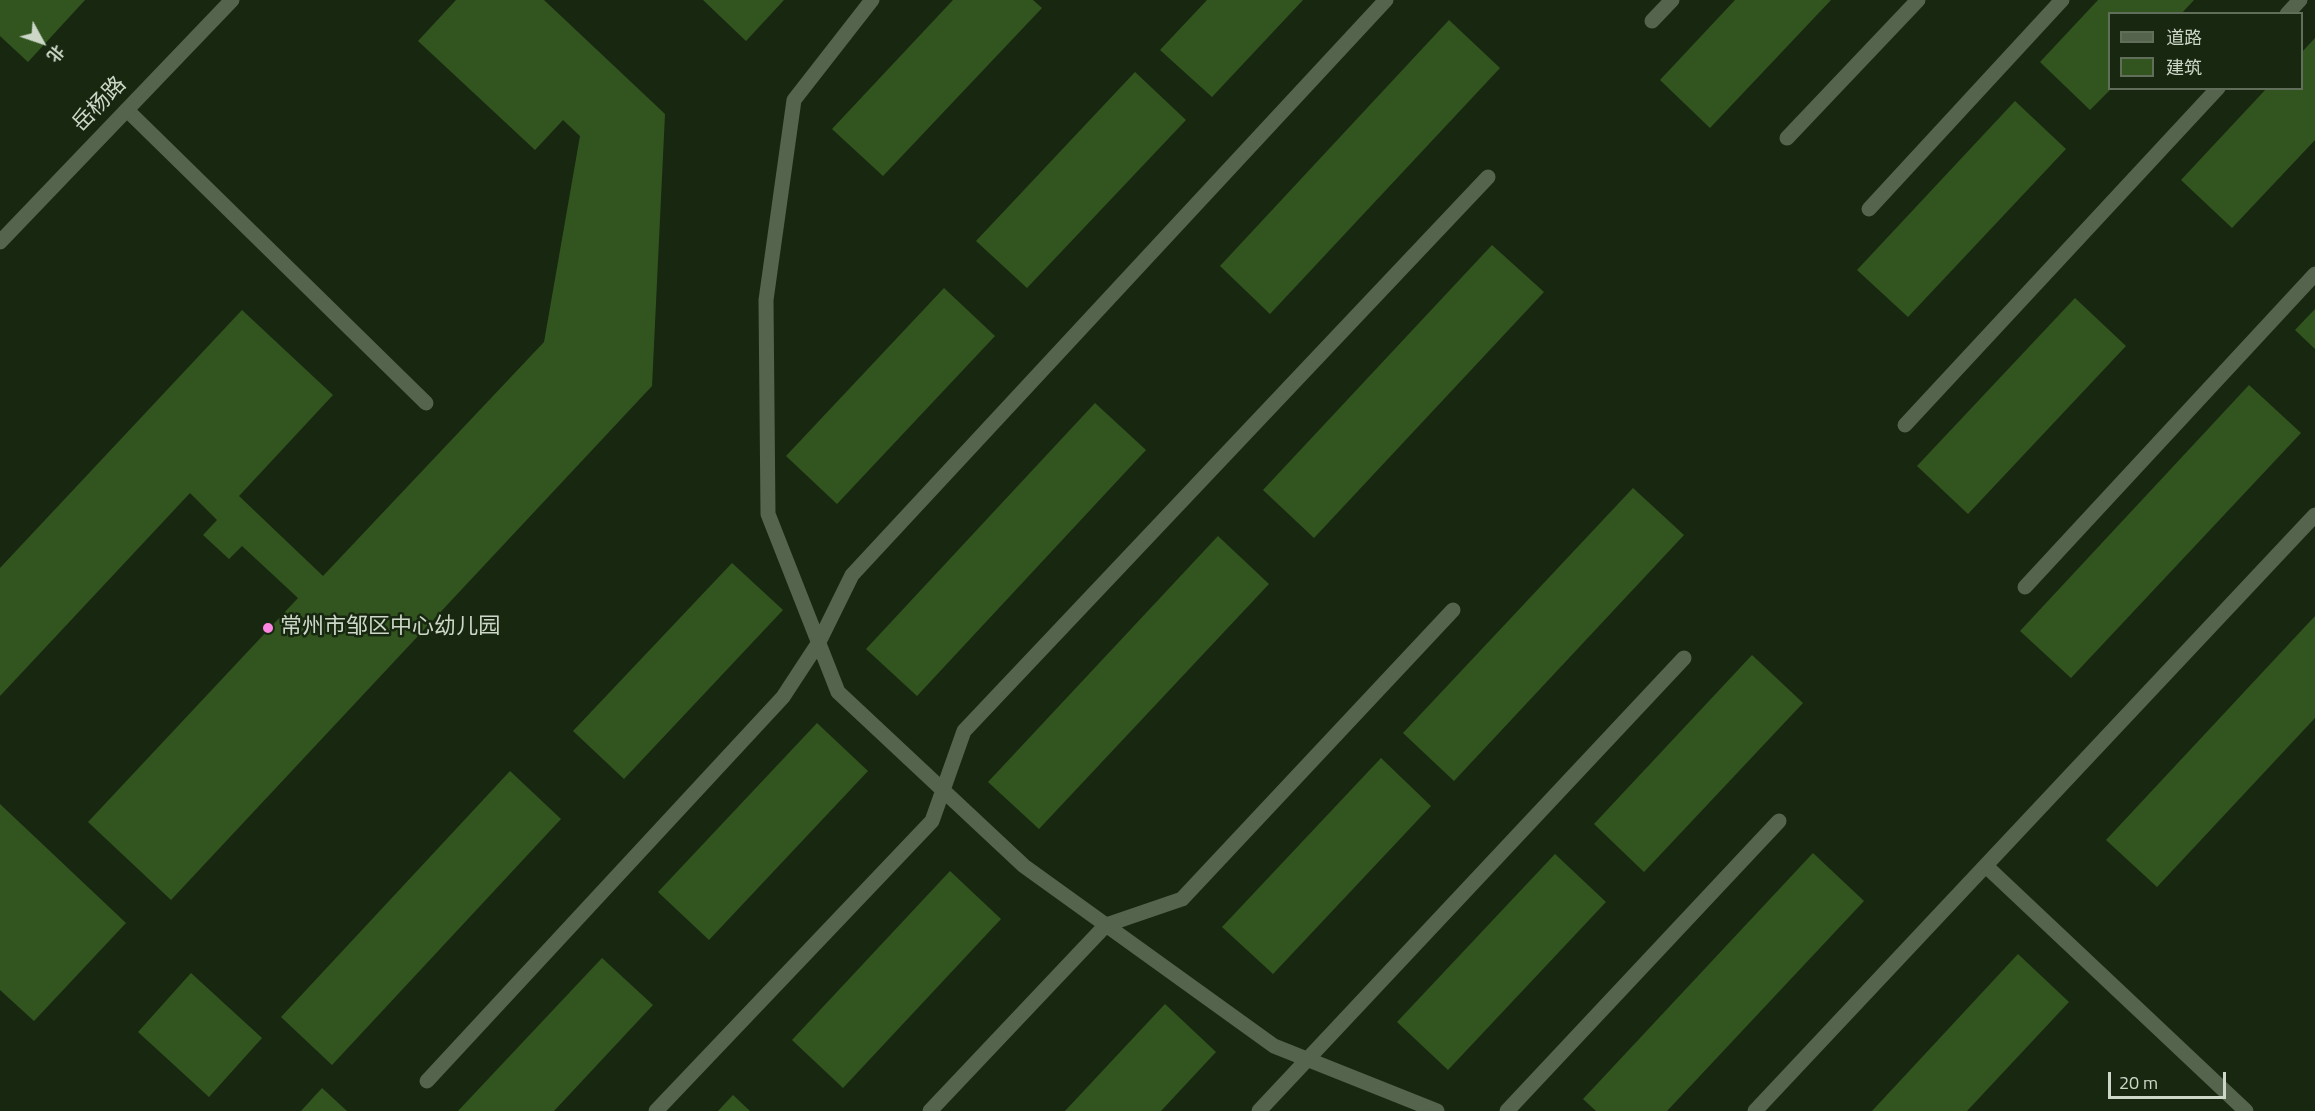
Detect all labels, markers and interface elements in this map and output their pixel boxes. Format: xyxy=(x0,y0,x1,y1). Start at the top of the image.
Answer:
north arrow xyxy=(12,12,72,72)
legend xyxy=(2108,12,2303,90)
text: 道路 xyxy=(2166,24,2202,51)
text: 北 xyxy=(41,40,70,67)
text: 建筑 xyxy=(2166,54,2202,81)
street label: 岳杨路 xyxy=(68,72,132,138)
place label: 常州市邹区中心幼儿园 xyxy=(280,615,500,641)
marker: 常州市邹区中心幼儿园 xyxy=(261,621,275,635)
scale bar xyxy=(2111,1060,2230,1098)
text: 20 m xyxy=(2119,1069,2158,1096)

